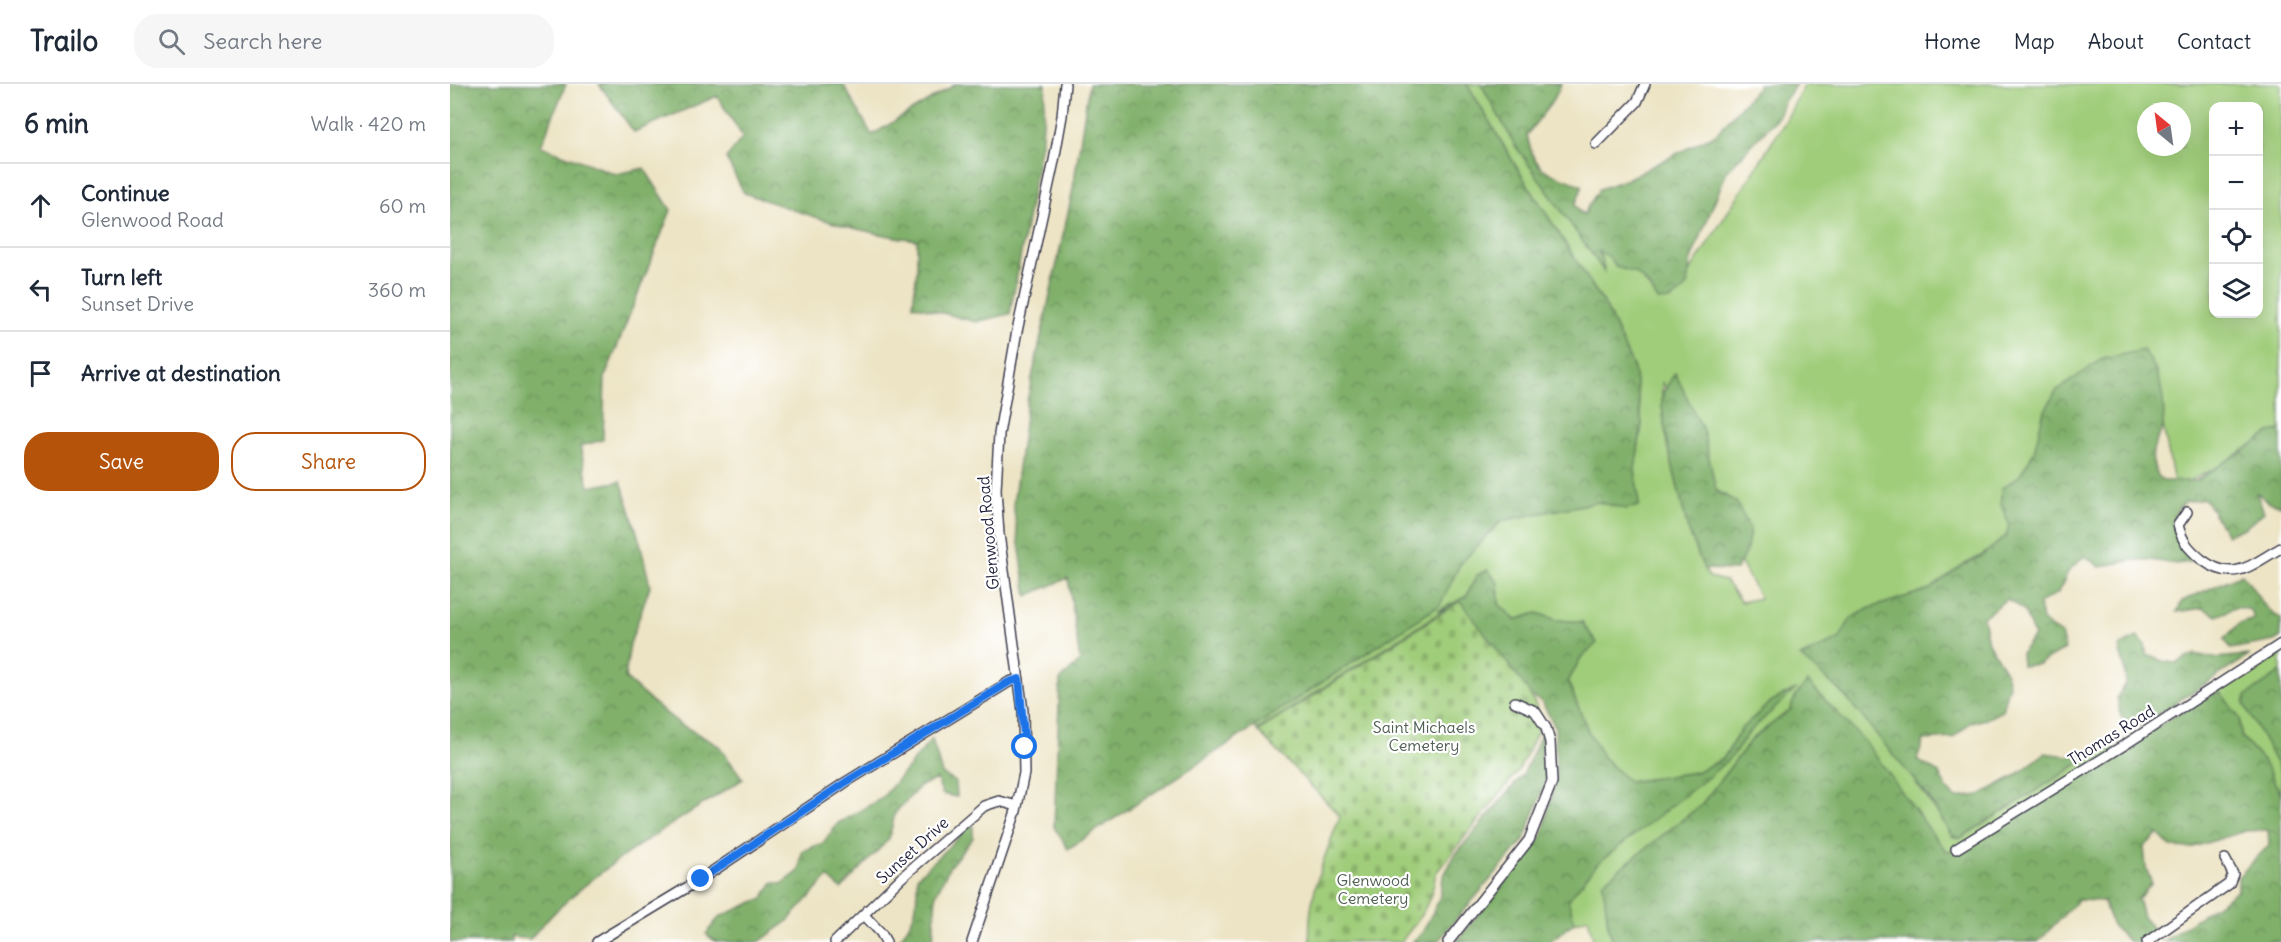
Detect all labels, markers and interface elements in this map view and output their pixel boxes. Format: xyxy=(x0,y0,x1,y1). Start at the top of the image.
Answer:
search box xyxy=(134,14,554,68)
text: Trailo xyxy=(30,23,98,59)
icon: search xyxy=(155,25,188,58)
text: Search here xyxy=(203,27,322,55)
text: Home xyxy=(1924,28,1981,55)
text: Map xyxy=(2014,28,2055,55)
text: About xyxy=(2088,28,2144,55)
text: Contact xyxy=(2177,28,2251,55)
north arrow xyxy=(2137,102,2191,156)
map controls xyxy=(2209,102,2263,318)
button: + xyxy=(2209,102,2263,156)
text: 6 min xyxy=(24,107,89,140)
text: Walk · 420 m xyxy=(310,111,426,136)
button: − xyxy=(2209,156,2263,210)
text: Continue xyxy=(81,179,170,207)
icon: ahead xyxy=(24,189,57,222)
text: 60 m xyxy=(379,193,426,218)
text: Glenwood Road xyxy=(81,207,224,232)
button: locate xyxy=(2209,210,2263,264)
text: Turn left xyxy=(81,263,162,291)
button: layers xyxy=(2209,264,2263,318)
icon: left xyxy=(24,273,57,306)
text: 360 m xyxy=(368,277,426,302)
text: Sunset Drive xyxy=(81,291,194,316)
icon: arrive xyxy=(24,357,57,390)
text: Arrive at destination xyxy=(81,359,281,387)
button: Save xyxy=(24,432,219,491)
button: Share xyxy=(231,432,426,491)
street label: Glenwood Road xyxy=(973,475,1003,591)
street label: Thomas Road xyxy=(2064,700,2158,770)
park label: Saint Michaels Cemetery xyxy=(1373,717,1475,755)
route start xyxy=(1011,733,1037,759)
street label: Sunset Drive xyxy=(872,812,952,888)
route end xyxy=(687,865,713,891)
park label: Glenwood Cemetery xyxy=(1337,870,1409,908)

